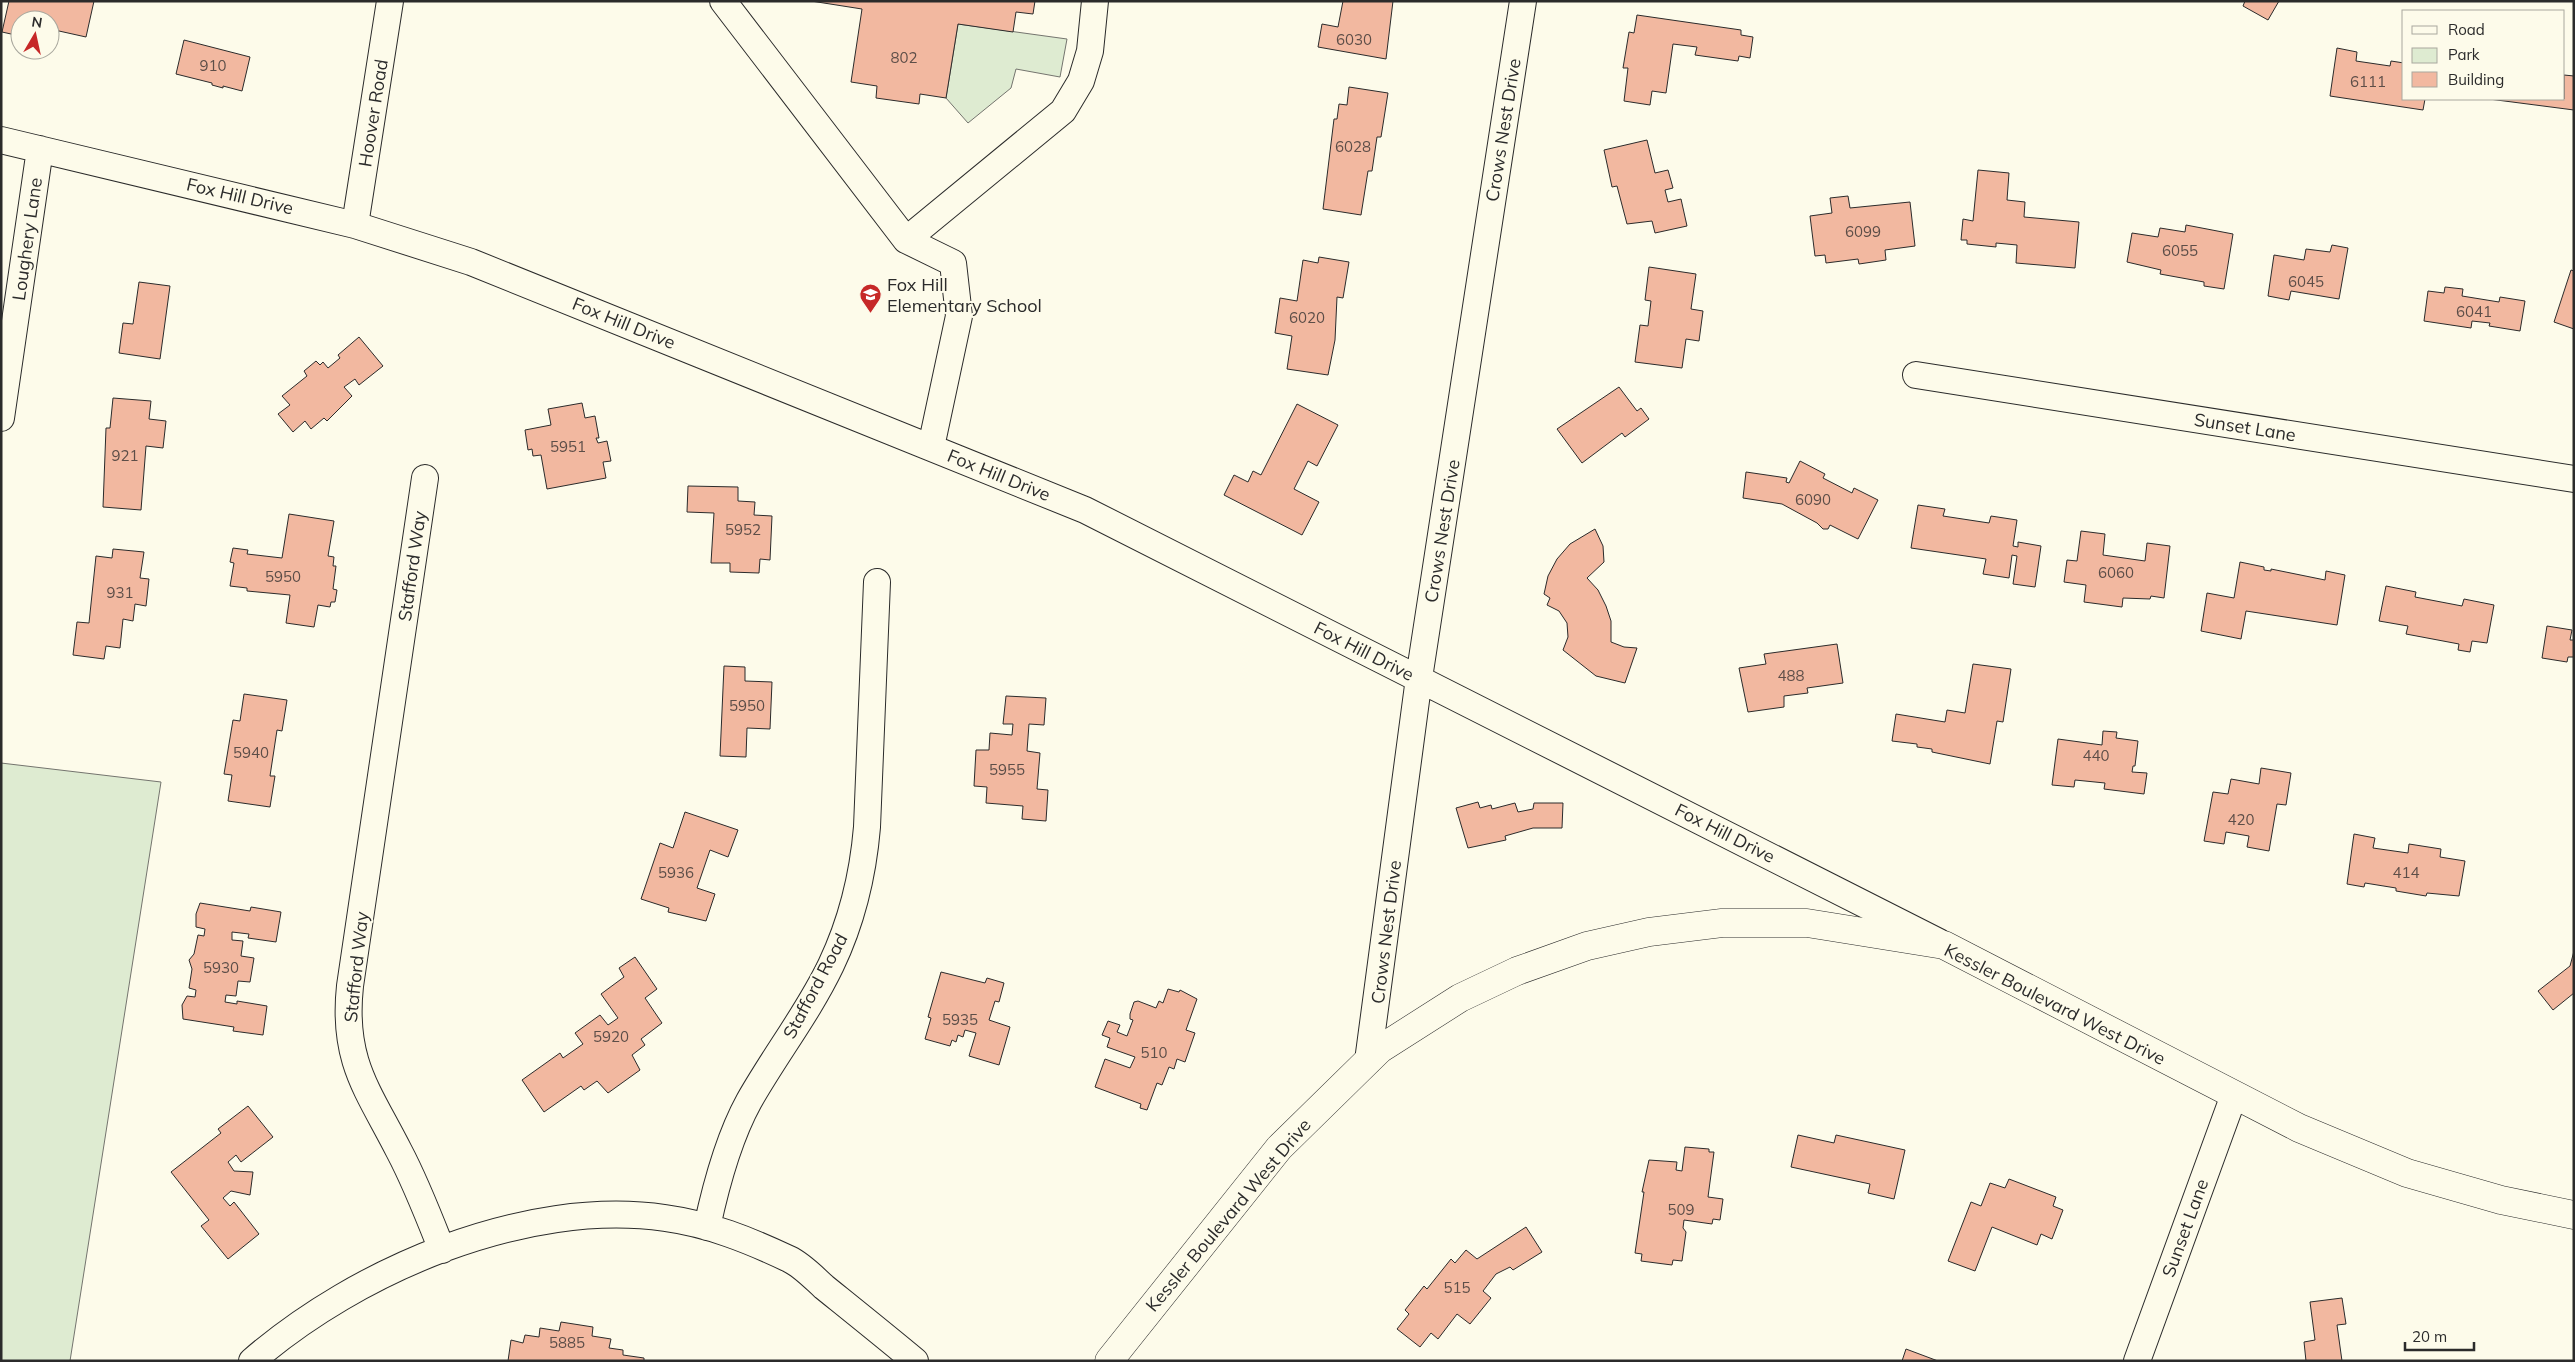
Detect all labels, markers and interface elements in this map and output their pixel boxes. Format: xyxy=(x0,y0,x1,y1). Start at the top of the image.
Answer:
north arrow xyxy=(10,10,60,60)
legend xyxy=(2402,10,2565,100)
text: N xyxy=(30,12,44,32)
text: Road xyxy=(2448,20,2485,39)
house number: 6030 xyxy=(1336,30,1372,49)
text: Park xyxy=(2448,45,2480,64)
house number: 802 xyxy=(890,48,918,67)
house number: 910 xyxy=(199,56,227,75)
street label: Hoover Road xyxy=(353,57,393,169)
street label: Crows Nest Drive xyxy=(1480,57,1526,203)
text: Building xyxy=(2448,70,2504,89)
house number: 6111 xyxy=(2350,72,2386,91)
house number: 6028 xyxy=(1335,137,1371,156)
street label: Fox Hill Drive xyxy=(184,173,296,219)
street label: Loughery Lane xyxy=(7,176,47,302)
house number: 6099 xyxy=(1845,222,1881,241)
house number: 6055 xyxy=(2162,241,2198,260)
house number: 6045 xyxy=(2288,272,2324,291)
place label: Fox Hill Elementary School xyxy=(887,273,1042,317)
school or university icon: Fox Hill Elementary School xyxy=(859,282,883,313)
street label: Fox Hill Drive xyxy=(569,292,679,354)
house number: 6041 xyxy=(2456,302,2492,321)
house number: 6020 xyxy=(1289,308,1325,327)
street label: Sunset Lane xyxy=(2192,408,2298,446)
house number: 5951 xyxy=(550,437,586,456)
street label: Fox Hill Drive xyxy=(944,444,1054,506)
house number: 921 xyxy=(111,446,139,465)
street label: Crows Nest Drive xyxy=(1419,458,1465,604)
house number: 6090 xyxy=(1795,490,1831,509)
street label: Stafford Way xyxy=(393,509,431,623)
house number: 5952 xyxy=(725,520,761,539)
house number: 6060 xyxy=(2098,563,2134,582)
house number: 5950 xyxy=(265,567,301,586)
house number: 931 xyxy=(106,583,134,602)
street label: Fox Hill Drive xyxy=(1310,616,1418,686)
house number: 488 xyxy=(1777,666,1805,685)
house number: 5950 xyxy=(729,696,765,715)
house number: 5940 xyxy=(233,743,269,762)
house number: 440 xyxy=(2082,746,2110,765)
house number: 5955 xyxy=(989,760,1025,779)
street label: Fox Hill Drive xyxy=(1671,798,1779,868)
house number: 420 xyxy=(2227,810,2255,829)
street label: Crows Nest Drive xyxy=(1366,859,1406,1005)
house number: 5936 xyxy=(658,863,694,882)
house number: 414 xyxy=(2392,863,2420,882)
street label: Stafford Way xyxy=(339,910,373,1024)
street label: Stafford Road xyxy=(778,929,852,1043)
street label: Kessler Boulevard West Drive xyxy=(1941,938,2169,1070)
house number: 5930 xyxy=(203,958,239,977)
house number: 5935 xyxy=(942,1010,978,1029)
house number: 5920 xyxy=(593,1027,629,1046)
house number: 510 xyxy=(1140,1043,1168,1062)
street label: Kessler Boulevard West Drive xyxy=(1140,1114,1316,1316)
street label: Sunset Lane xyxy=(2157,1176,2213,1280)
house number: 509 xyxy=(1667,1200,1695,1219)
house number: 515 xyxy=(1443,1278,1471,1297)
scale bar xyxy=(2405,1320,2474,1352)
text: 20 m xyxy=(2412,1327,2447,1346)
house number: 5885 xyxy=(549,1333,585,1352)

